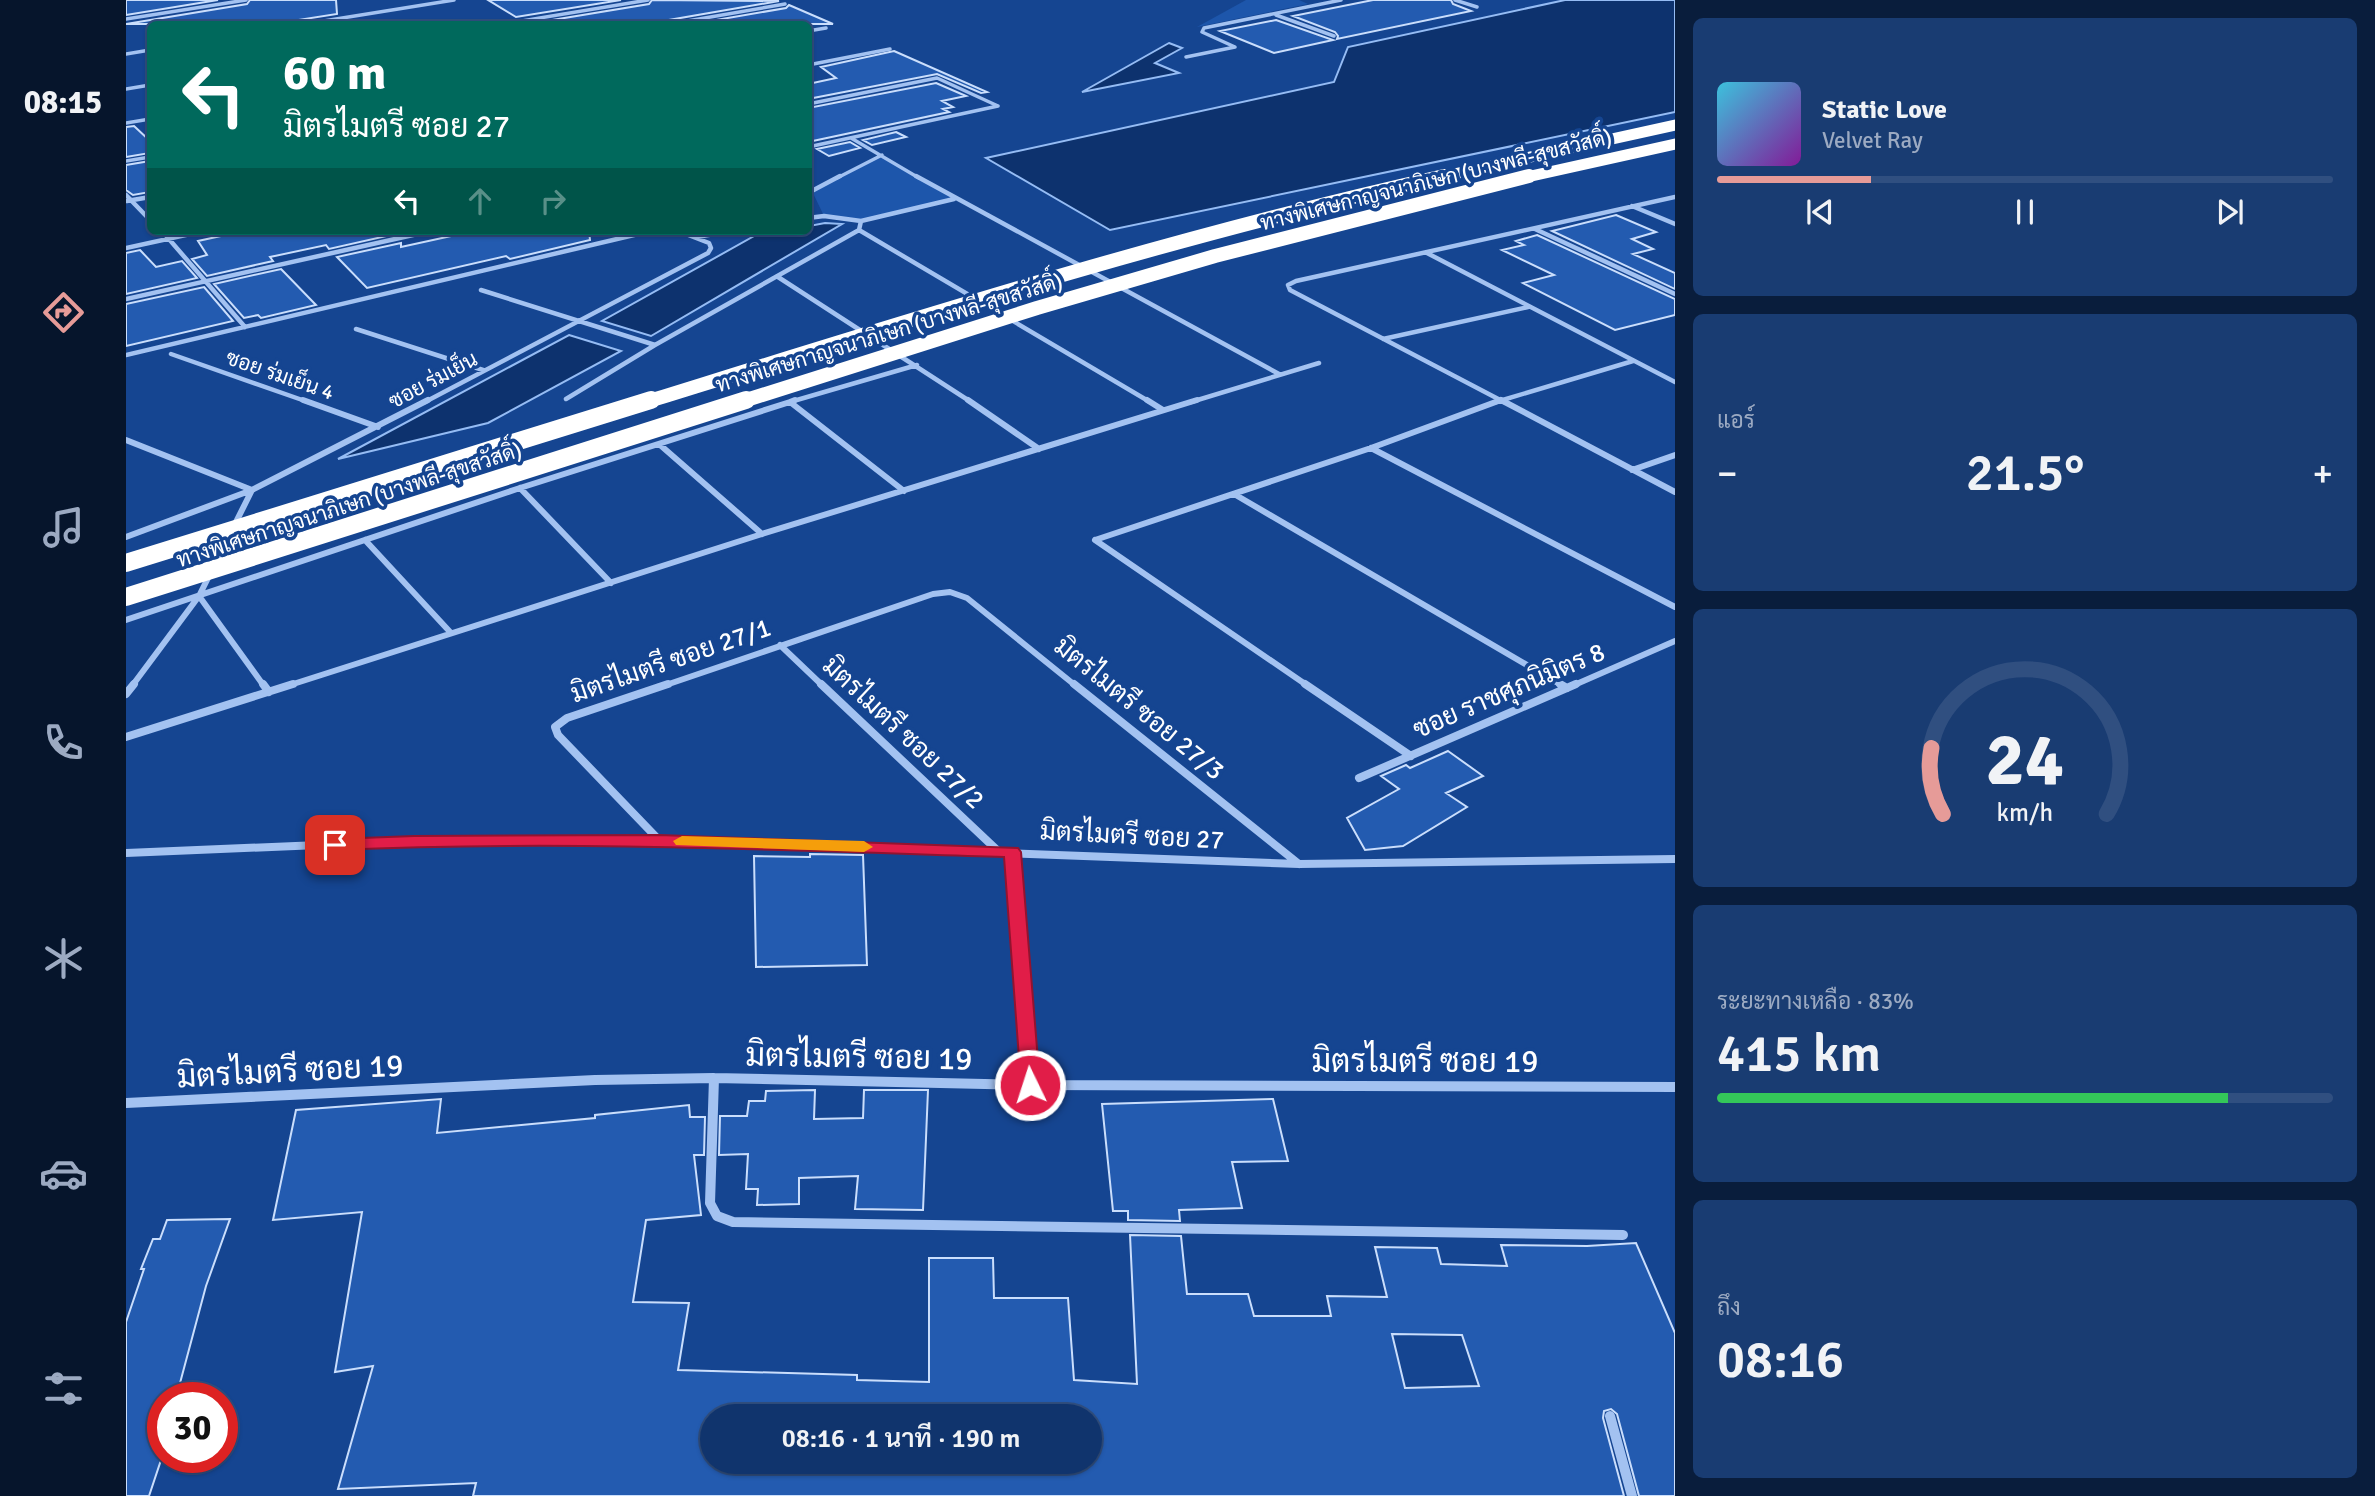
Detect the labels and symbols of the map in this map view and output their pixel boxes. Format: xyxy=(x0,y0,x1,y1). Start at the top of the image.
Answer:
street label: ทางพิเศษกาญจนาภิเษก (บางพลี-สุขสวัสดิ์) xyxy=(1256,117,1615,237)
street label: ทางพิเศษกาญจนาภิเษก (บางพลี-สุขสวัสดิ์) xyxy=(710,261,1066,399)
street label: ซอย ร่มเย็น 4 xyxy=(222,342,338,406)
street label: ซอย ร่มเย็น xyxy=(383,344,482,414)
street label: ทางพิเศษกาญจนาภิเษก (บางพลี-สุขสวัสดิ์) xyxy=(171,430,525,574)
street label: มิตรไมตรี ซอย 27/1 xyxy=(566,611,775,710)
street label: มิตรไมตรี ซอย 27/3 xyxy=(1048,630,1231,787)
street label: ซอย ราชศุภนิมิตร 8 xyxy=(1408,636,1610,747)
street label: มิตรไมตรี ซอย 27/2 xyxy=(815,649,991,816)
street label: มิตรไมตรี ซอย 27 xyxy=(1039,814,1225,857)
pin xyxy=(305,815,365,875)
street label: มิตรไมตรี ซอย 19 xyxy=(745,1034,973,1078)
street label: มิตรไมตรี ซอย 19 xyxy=(1311,1040,1539,1081)
street label: มิตรไมตรี ซอย 19 xyxy=(176,1044,404,1096)
position arrow xyxy=(993,1048,1067,1122)
speed limit sign: 30 xyxy=(147,1382,238,1473)

